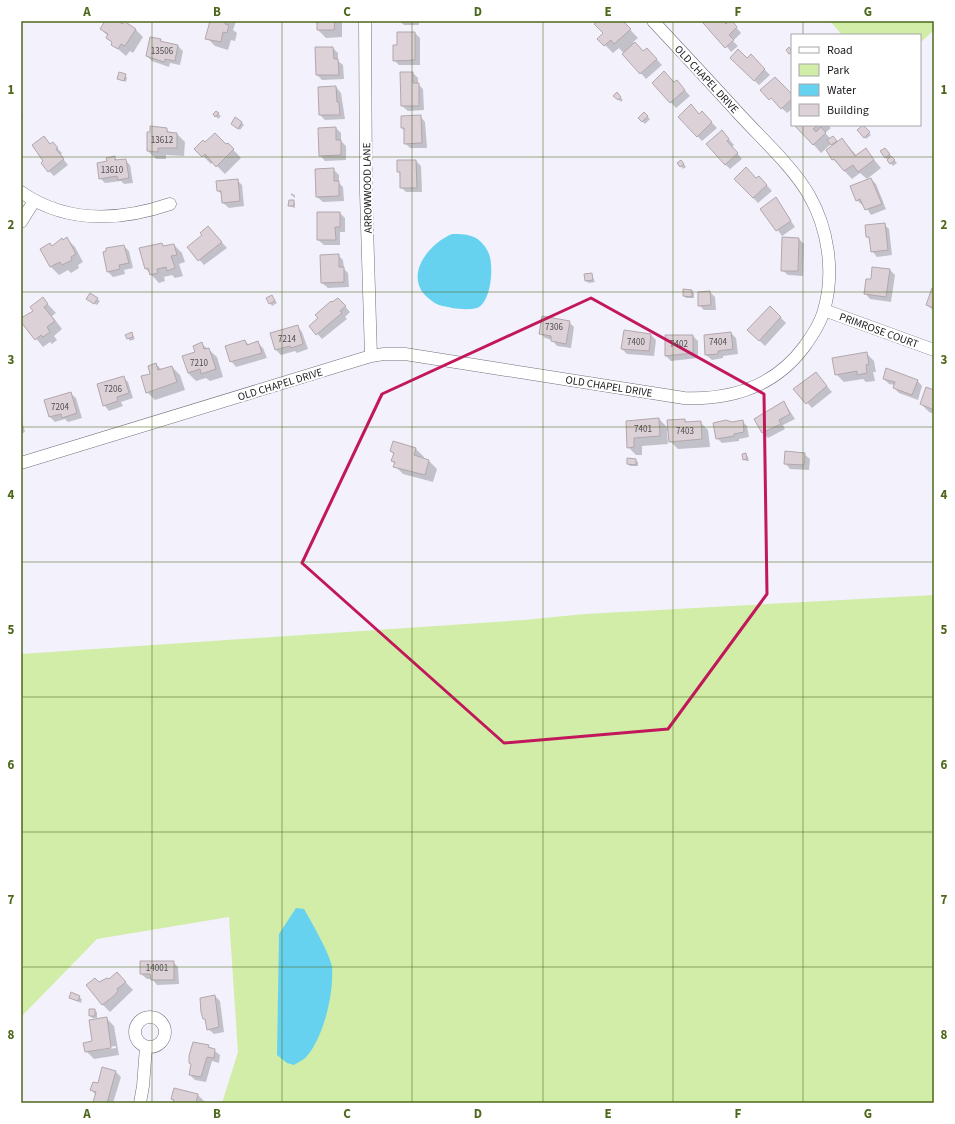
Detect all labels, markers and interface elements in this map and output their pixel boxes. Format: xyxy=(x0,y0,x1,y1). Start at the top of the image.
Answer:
text: A xyxy=(82,3,91,21)
text: B xyxy=(213,3,221,21)
text: C xyxy=(343,3,351,21)
text: D xyxy=(474,3,482,21)
text: E xyxy=(604,3,612,21)
text: F xyxy=(735,3,742,21)
text: G xyxy=(864,3,872,21)
legend xyxy=(791,34,921,126)
street label: OLD CHAPEL DRIVE xyxy=(671,42,742,117)
text: Road xyxy=(827,42,853,59)
house number: 13506 xyxy=(151,45,174,58)
text: Park xyxy=(827,62,849,79)
text: 1 xyxy=(8,81,15,99)
text: 1 xyxy=(941,81,948,99)
text: Water xyxy=(827,82,857,99)
text: Building xyxy=(827,102,869,119)
house number: 13612 xyxy=(151,134,174,147)
street label: ARROWWOOD LANE xyxy=(359,142,376,234)
house number: 13610 xyxy=(101,164,124,177)
text: 2 xyxy=(8,216,15,234)
text: 2 xyxy=(941,216,948,234)
street label: PRIMROSE COURT xyxy=(837,309,921,352)
house number: 7306 xyxy=(545,321,563,334)
house number: 7214 xyxy=(278,333,296,346)
house number: 7400 xyxy=(627,336,645,349)
house number: 7404 xyxy=(709,336,727,349)
house number: 7402 xyxy=(670,338,688,351)
text: 3 xyxy=(8,351,15,369)
text: 3 xyxy=(941,351,948,369)
house number: 7210 xyxy=(190,357,208,370)
street label: OLD CHAPEL DRIVE xyxy=(236,364,325,405)
street label: OLD CHAPEL DRIVE xyxy=(564,372,654,401)
house number: 7206 xyxy=(104,383,122,396)
house number: 7204 xyxy=(51,401,69,414)
house number: 7401 xyxy=(634,423,652,436)
house number: 7403 xyxy=(676,425,694,438)
text: 4 xyxy=(8,486,15,504)
text: 4 xyxy=(941,486,948,504)
text: 5 xyxy=(8,621,15,639)
text: 5 xyxy=(941,621,948,639)
text: 6 xyxy=(8,756,15,774)
text: 6 xyxy=(941,756,948,774)
text: 7 xyxy=(8,891,15,909)
text: 7 xyxy=(941,891,948,909)
house number: 14001 xyxy=(146,962,168,975)
text: 8 xyxy=(8,1026,15,1044)
text: 8 xyxy=(941,1026,948,1044)
text: A xyxy=(82,1105,91,1123)
text: B xyxy=(213,1105,221,1123)
text: C xyxy=(343,1105,351,1123)
text: D xyxy=(474,1105,482,1123)
text: E xyxy=(604,1105,612,1123)
text: F xyxy=(735,1105,742,1123)
text: G xyxy=(864,1105,872,1123)

